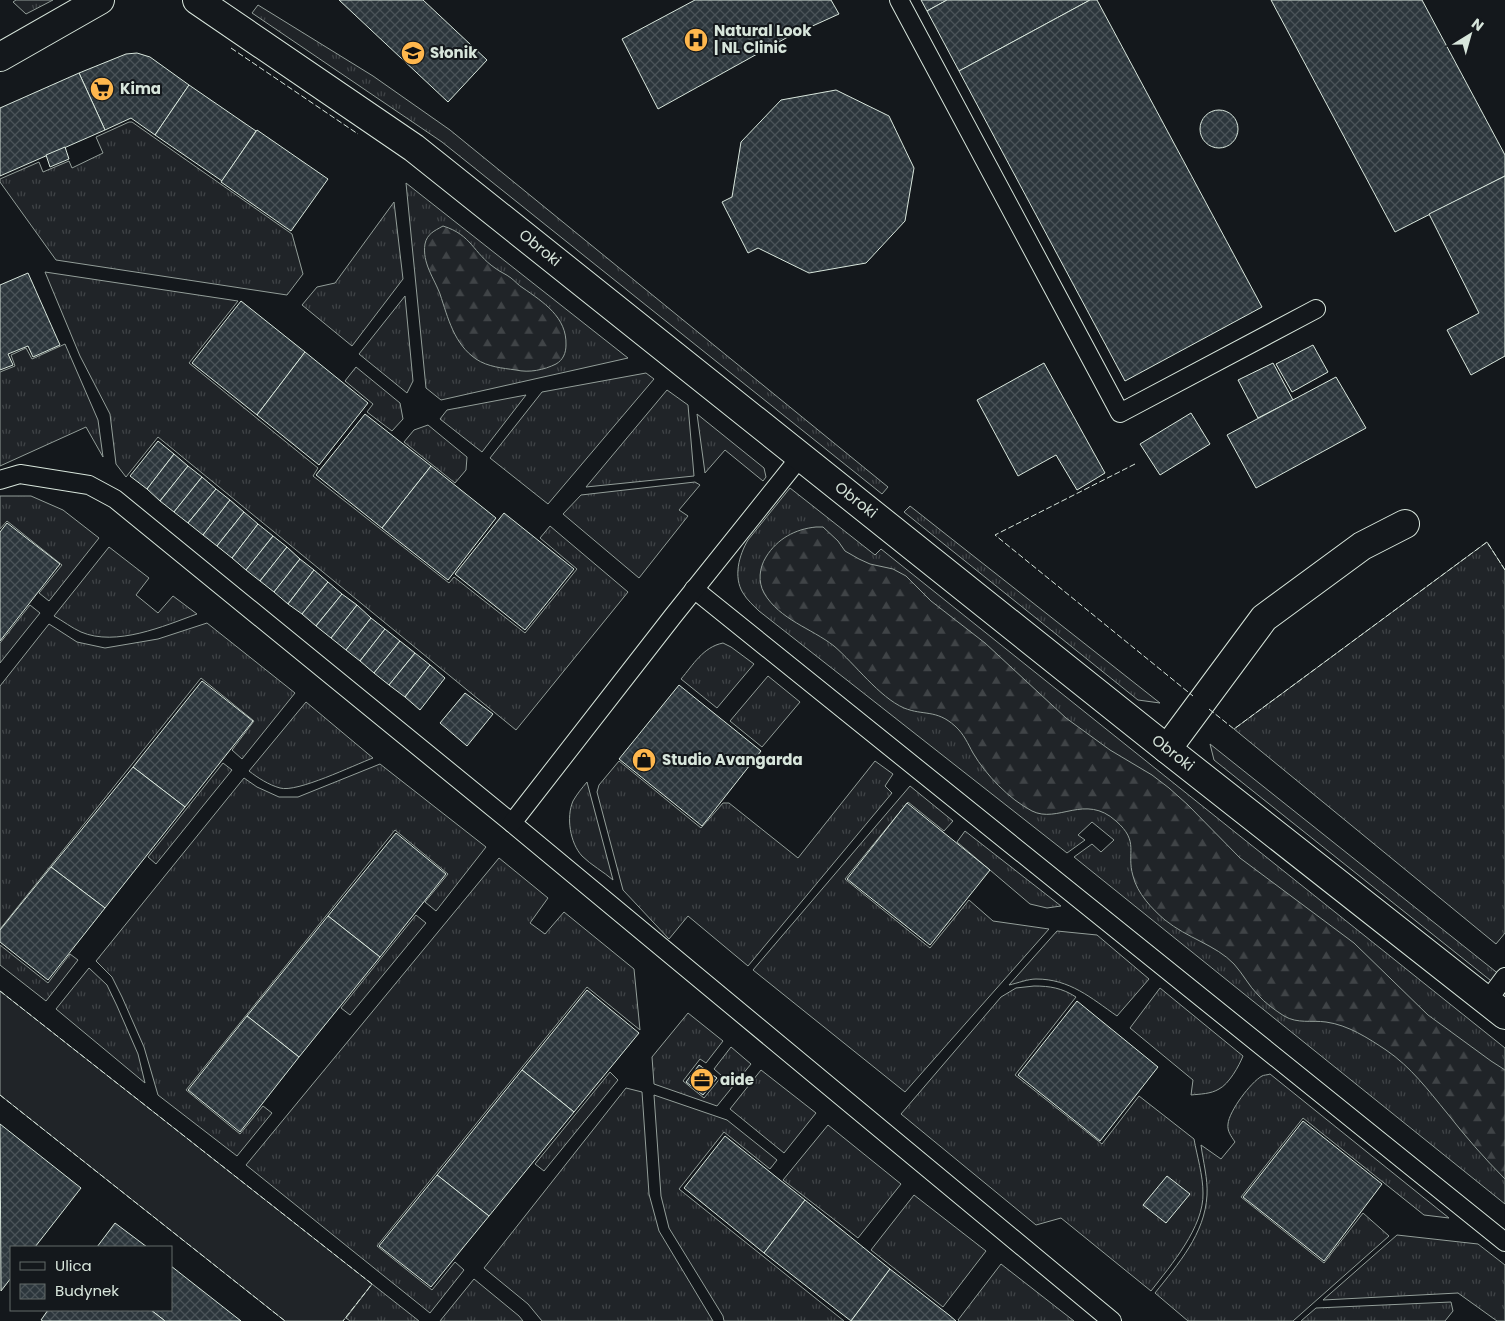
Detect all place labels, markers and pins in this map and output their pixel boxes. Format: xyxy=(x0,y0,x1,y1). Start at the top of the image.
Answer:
place label: Natural Look | NL Clinic xyxy=(714,20,812,58)
hospital icon: Natural Look | NL Clinic xyxy=(683,27,709,53)
school or university icon: Słonik xyxy=(400,40,426,66)
place label: Słonik xyxy=(430,42,478,63)
supermarket icon: Kima xyxy=(89,76,115,102)
place label: Kima xyxy=(120,78,161,99)
shop icon: Studio Avangarda xyxy=(631,747,657,773)
place label: Studio Avangarda xyxy=(662,749,803,770)
office icon: aide xyxy=(689,1067,715,1093)
place label: aide xyxy=(720,1069,754,1090)

